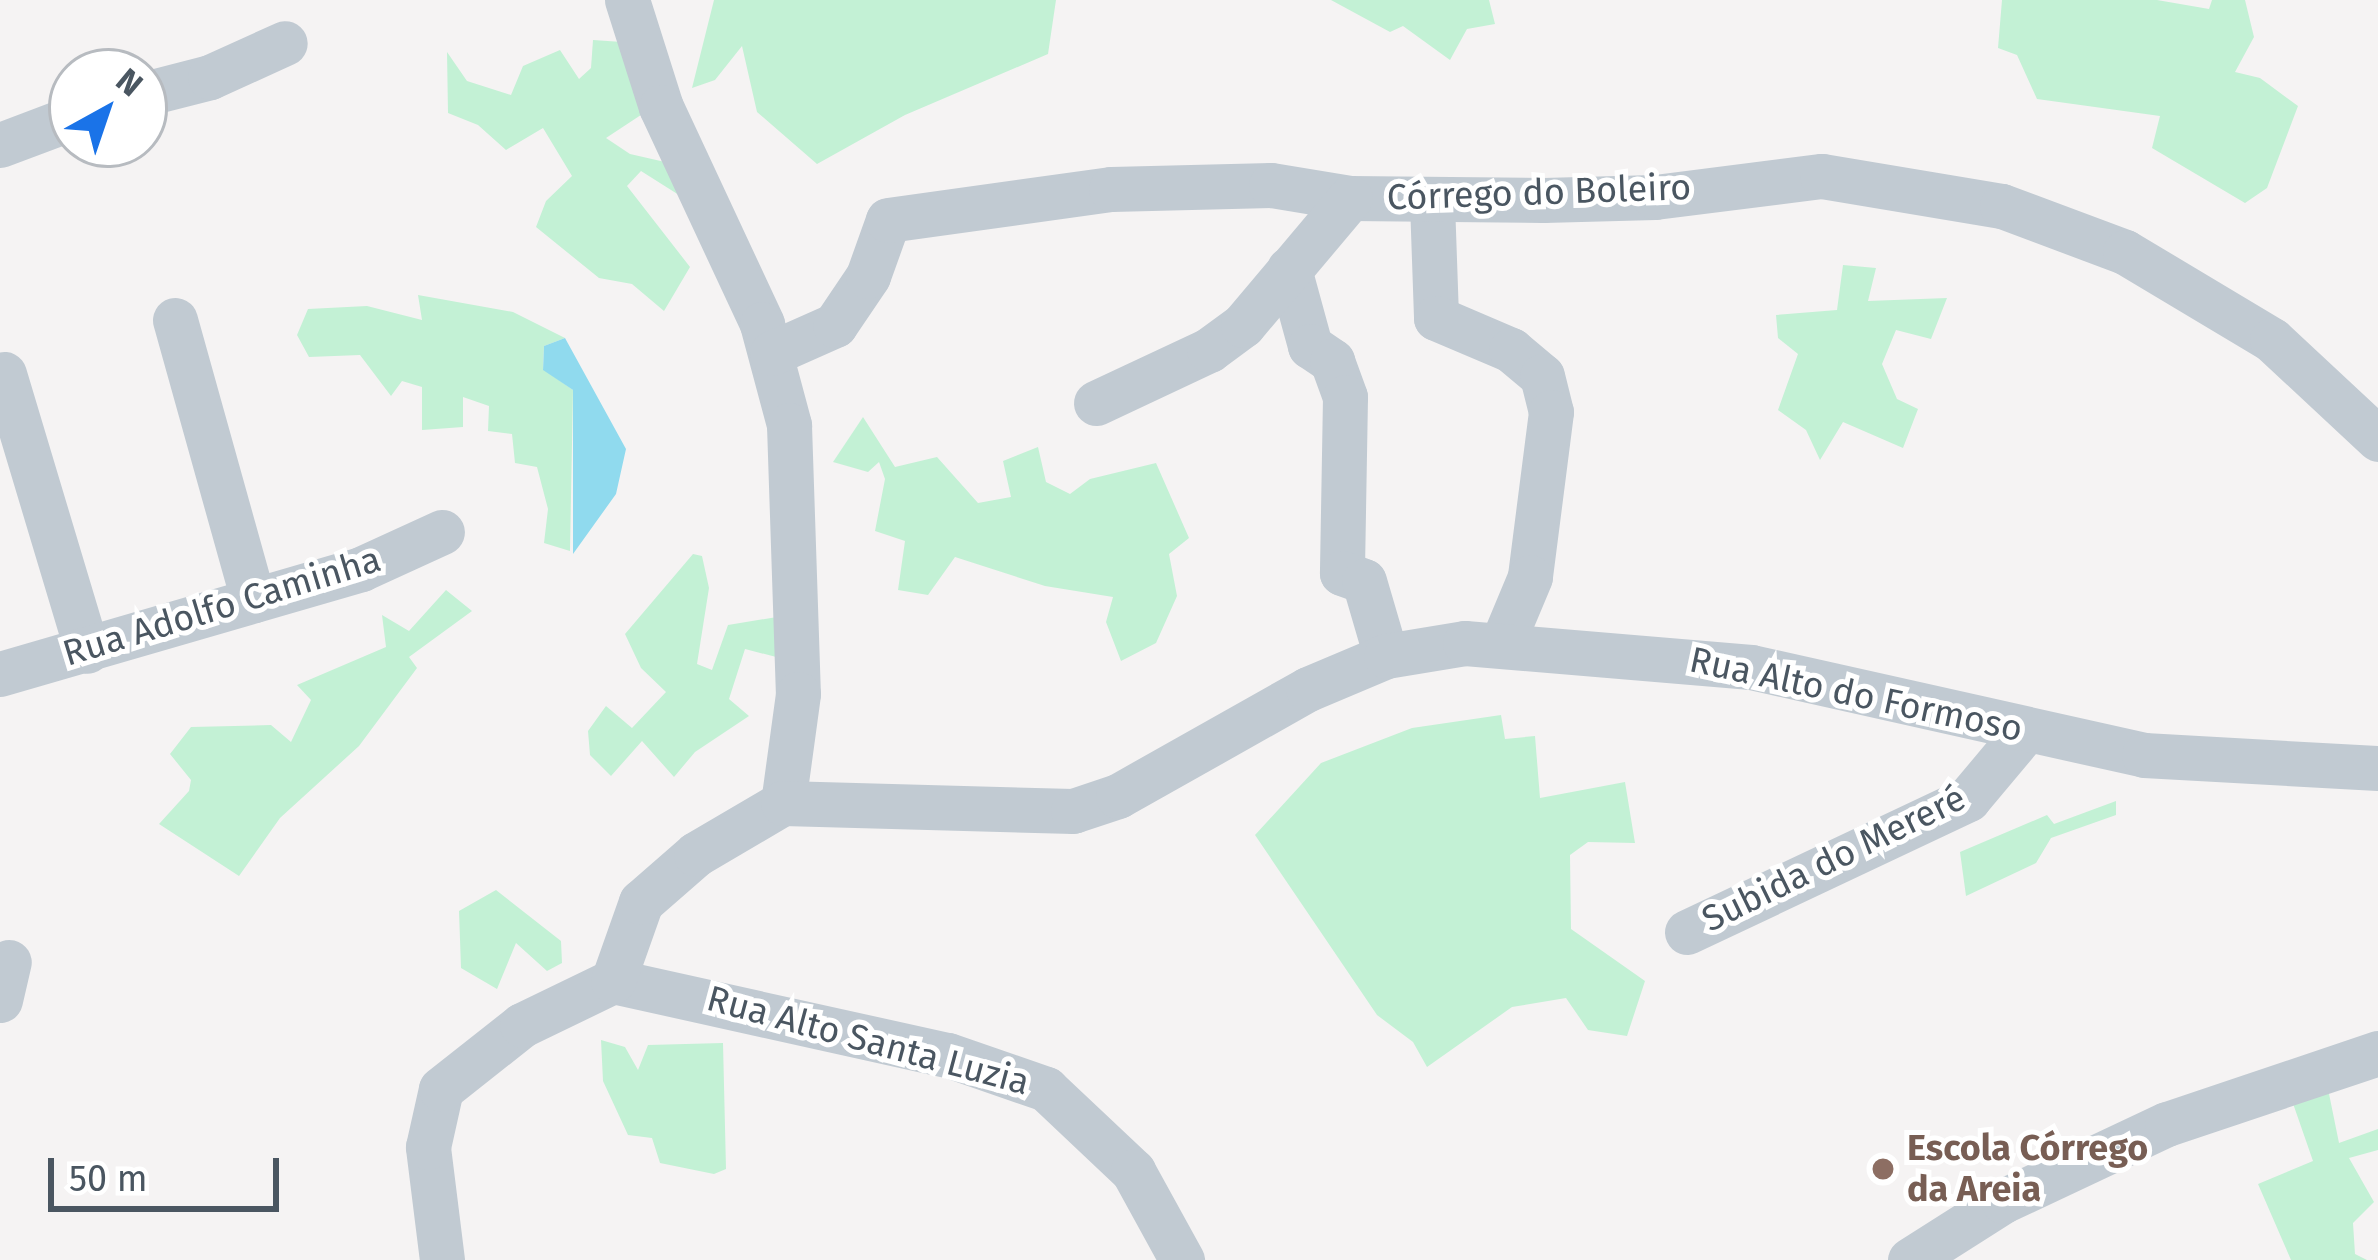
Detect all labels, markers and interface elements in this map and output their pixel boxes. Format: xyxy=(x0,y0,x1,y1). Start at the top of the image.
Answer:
north arrow xyxy=(48,48,168,168)
text: N xyxy=(108,60,150,105)
street label: Córrego do Boleiro xyxy=(1386,166,1692,220)
street label: Rua Adolfo Caminha xyxy=(58,538,386,676)
street label: Rua Alto do Formoso xyxy=(1686,639,2026,751)
street label: Subida do Mereré xyxy=(1695,777,1973,941)
street label: Rua Alto Santa Luzia xyxy=(702,977,1034,1105)
place label: Escola Córrego da Areia xyxy=(1907,1126,2148,1211)
scale bar xyxy=(54,1134,285,1208)
marker: Escola Córrego da Areia xyxy=(1870,1156,1896,1182)
text: 50 m xyxy=(69,1157,148,1201)

